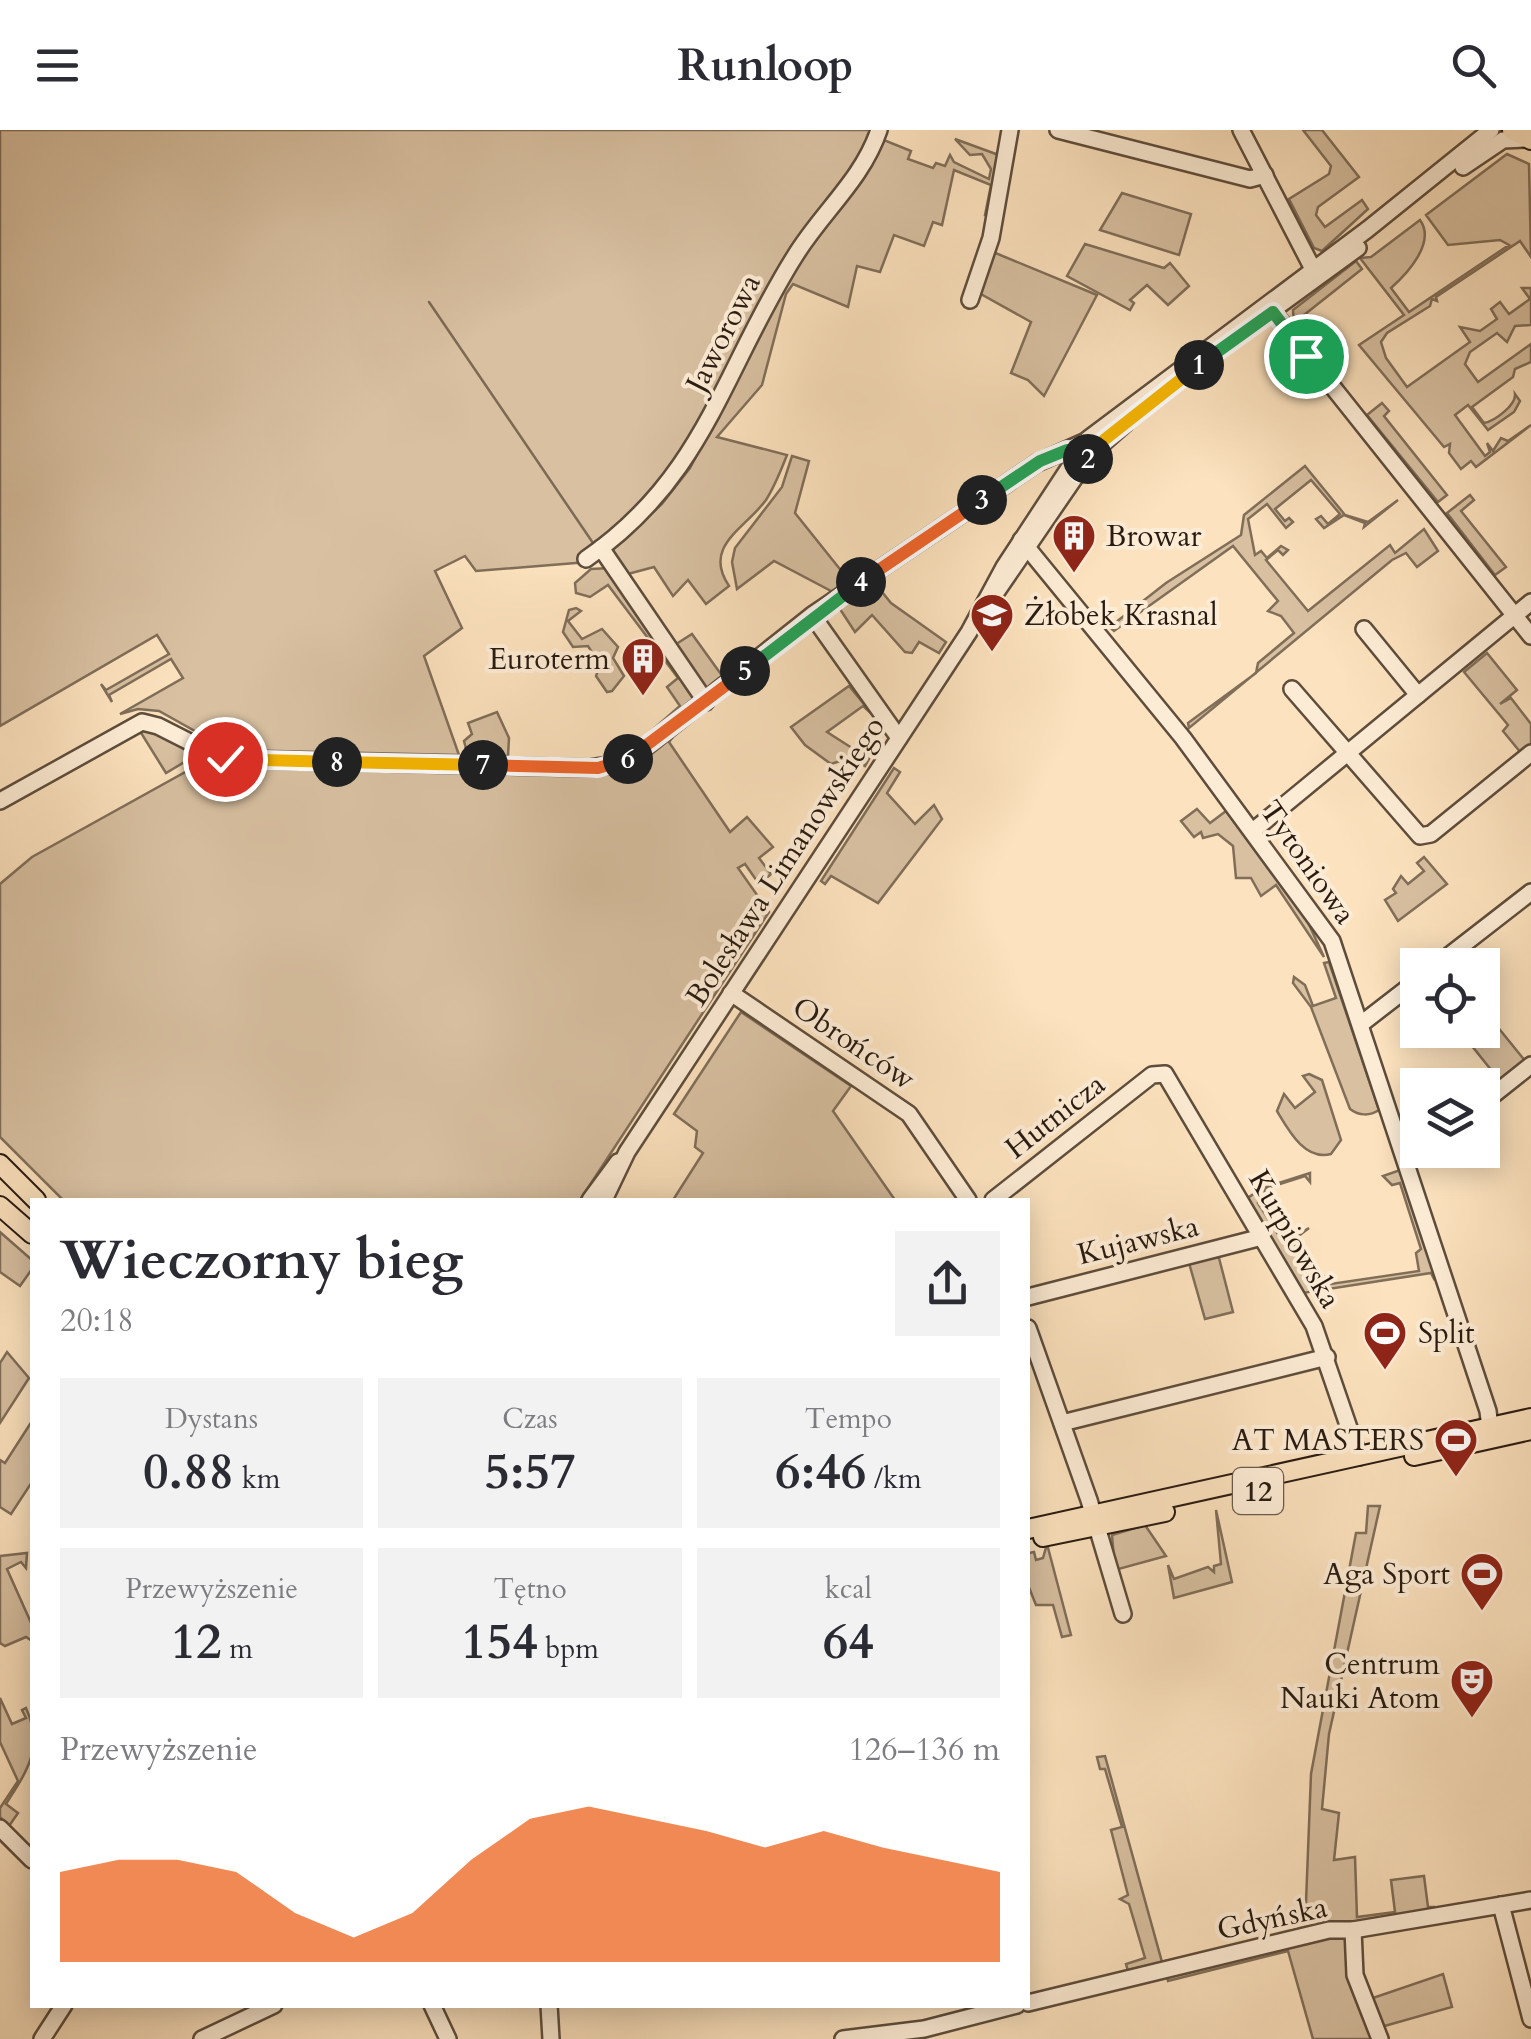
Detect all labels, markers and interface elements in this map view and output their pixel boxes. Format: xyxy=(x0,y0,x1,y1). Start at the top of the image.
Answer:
text: Runloop xyxy=(677,35,854,96)
icon: menu xyxy=(30,38,85,93)
icon: search xyxy=(1446,38,1501,93)
street label: Jaworowa xyxy=(674,267,771,403)
pin xyxy=(1264,314,1349,399)
icon: arrive xyxy=(1279,329,1334,384)
pin: 1 xyxy=(1174,340,1224,390)
text: 1 xyxy=(1192,346,1206,384)
pin: 2 xyxy=(1063,434,1113,484)
text: 2 xyxy=(1081,440,1095,478)
pin: 3 xyxy=(957,475,1007,525)
text: 3 xyxy=(975,481,989,519)
building icon: Browar xyxy=(1051,513,1097,574)
place label: Browar xyxy=(1106,516,1202,557)
pin: 4 xyxy=(836,557,886,607)
text: 4 xyxy=(854,563,868,601)
school or university icon: Żłobek Krasnal xyxy=(969,592,1015,653)
place label: Żłobek Krasnal xyxy=(1024,595,1218,636)
building icon: Euroterm xyxy=(620,636,666,697)
place label: Euroterm xyxy=(488,639,611,680)
pin: 5 xyxy=(720,646,770,696)
text: 5 xyxy=(738,652,752,690)
street label: Bolesława Limanowskiego xyxy=(676,708,895,1014)
pin xyxy=(183,717,268,802)
icon: check xyxy=(198,732,253,787)
pin: 6 xyxy=(603,734,653,784)
pin: 8 xyxy=(312,737,362,787)
pin: 7 xyxy=(458,740,508,790)
text: 6 xyxy=(621,740,635,778)
text: 8 xyxy=(330,743,344,781)
text: 7 xyxy=(476,746,490,784)
street label: Tytoniowa xyxy=(1250,792,1365,932)
map controls xyxy=(1400,948,1500,1168)
button: locate xyxy=(1400,948,1500,1048)
street label: Obrońców xyxy=(784,987,923,1100)
street label: Hutnicza xyxy=(997,1064,1114,1168)
button: layers xyxy=(1400,1068,1500,1168)
street label: Kurpiowska xyxy=(1238,1163,1351,1316)
street label: Kujawska xyxy=(1073,1206,1203,1275)
text: Wieczorny bieg xyxy=(60,1224,463,1298)
button: share xyxy=(895,1231,1000,1336)
text: 20:18 xyxy=(60,1299,134,1343)
sports icon: Split xyxy=(1362,1310,1408,1371)
place label: Split xyxy=(1418,1313,1475,1354)
text: Dystans xyxy=(165,1400,258,1438)
text: Czas xyxy=(502,1400,558,1438)
text: Tempo xyxy=(805,1400,892,1438)
sports icon: AT MASTERS xyxy=(1433,1417,1479,1478)
place label: AT MASTERS xyxy=(1232,1420,1424,1461)
text: 0.88 xyxy=(143,1438,234,1506)
text: 5:57 xyxy=(484,1438,576,1506)
text: 6:46 xyxy=(775,1438,866,1506)
text: km xyxy=(234,1460,280,1498)
text: /km xyxy=(866,1460,922,1498)
road number: 12 xyxy=(1233,1468,1283,1514)
sports icon: Aga Sport xyxy=(1459,1551,1505,1612)
place label: Aga Sport xyxy=(1323,1554,1451,1595)
text: Przewyższenie xyxy=(125,1570,298,1608)
text: Tętno xyxy=(493,1570,567,1608)
text: kcal xyxy=(825,1570,872,1608)
text: 12 xyxy=(170,1608,222,1676)
text: 154 xyxy=(461,1608,538,1676)
text: 64 xyxy=(823,1608,874,1676)
text: m xyxy=(222,1630,253,1668)
text: bpm xyxy=(538,1630,599,1668)
place label: Centrum Nauki Atom xyxy=(1280,1644,1441,1719)
theatre icon: Centrum Nauki Atom xyxy=(1449,1658,1495,1719)
text: Przewyższenie xyxy=(60,1728,258,1772)
text: 126–136 m xyxy=(848,1728,1000,1772)
street label: Gdyńska xyxy=(1213,1887,1331,1950)

